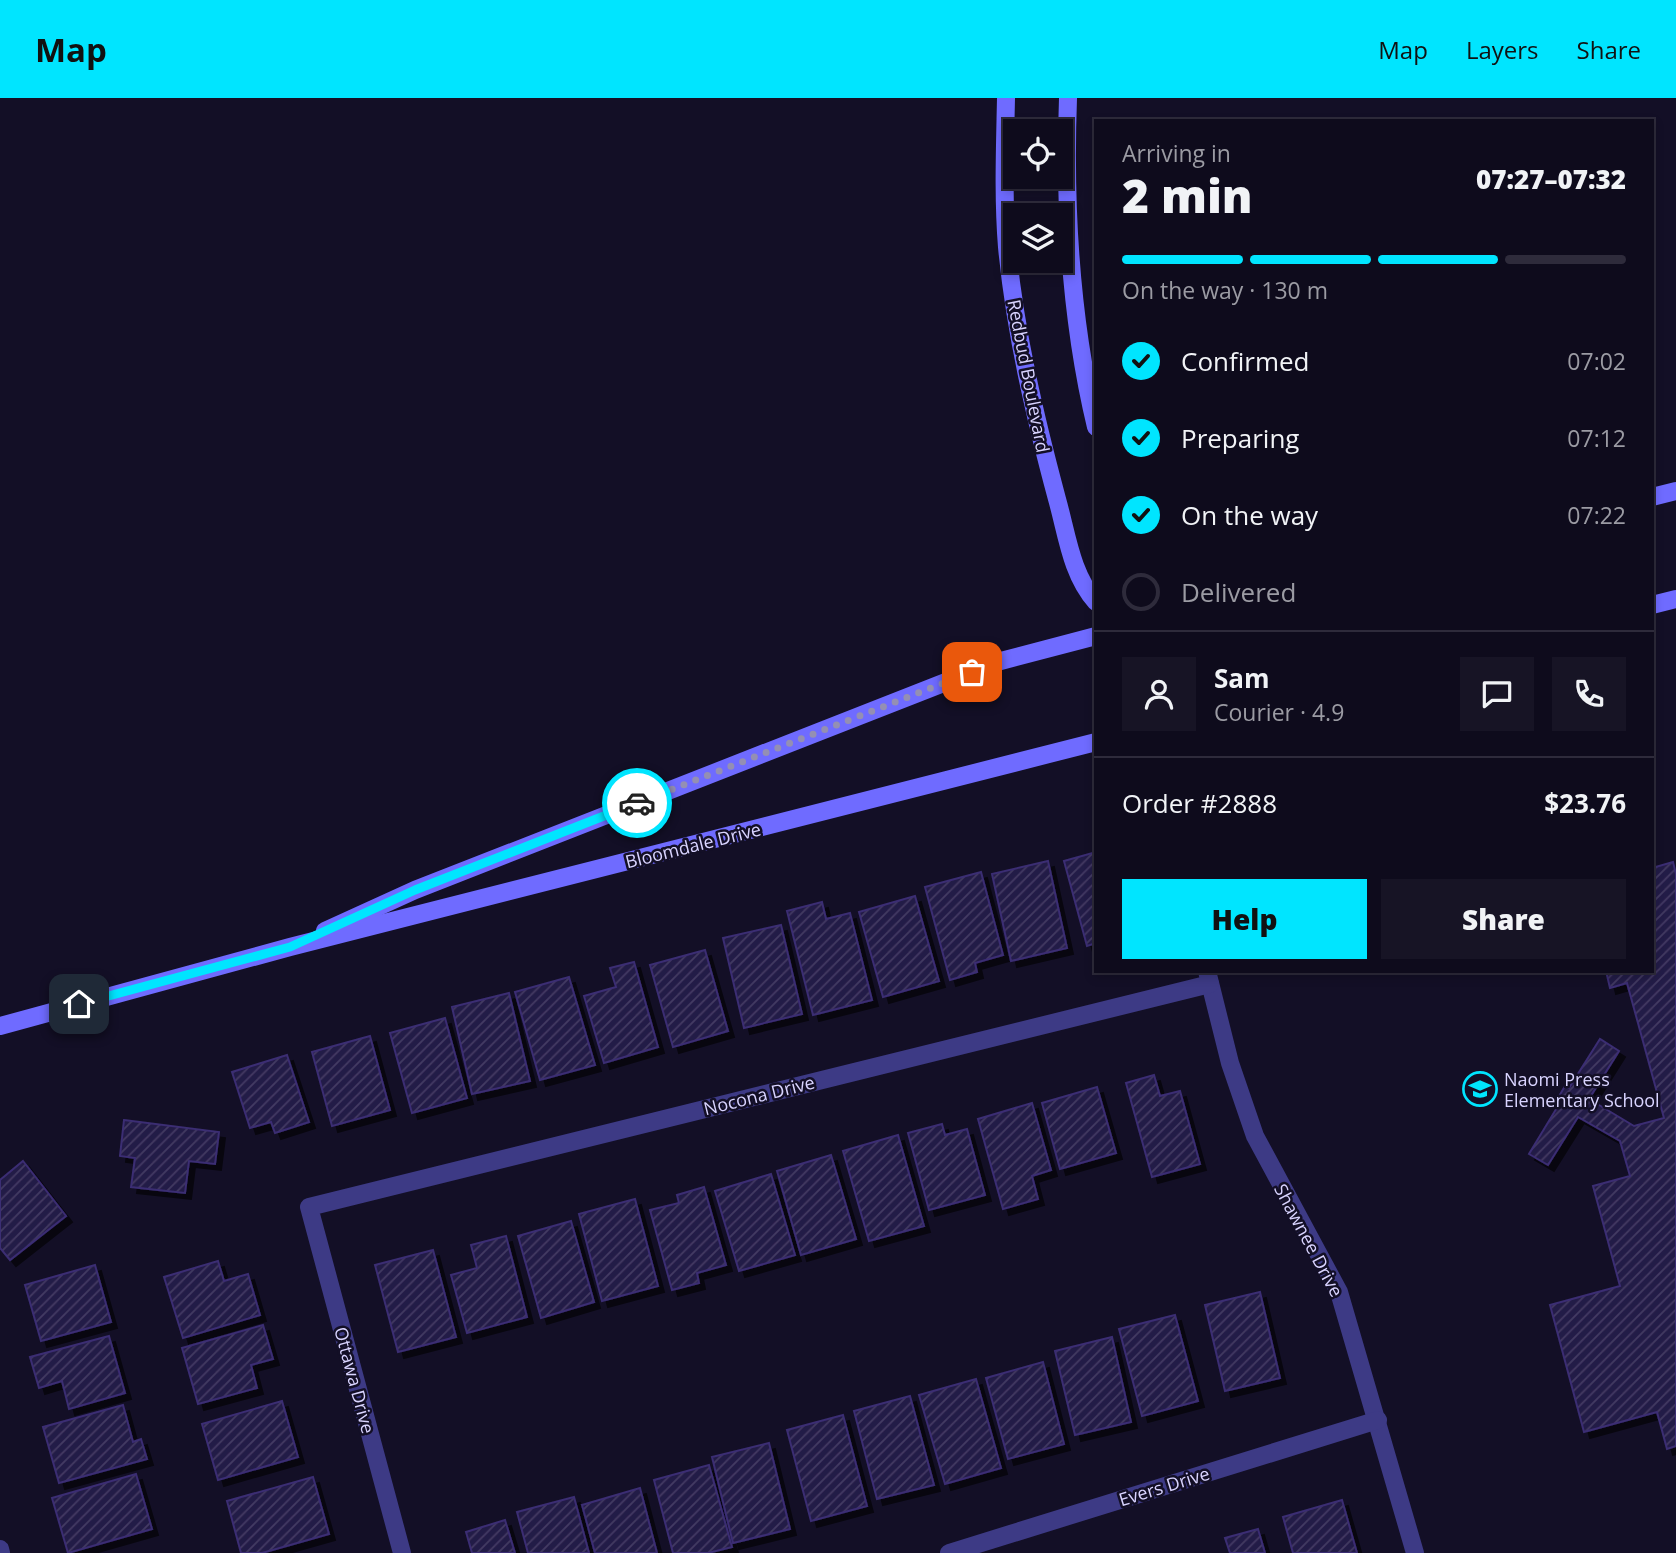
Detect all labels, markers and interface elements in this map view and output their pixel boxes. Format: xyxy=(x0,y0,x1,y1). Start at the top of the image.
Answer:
text: Map xyxy=(35,27,107,72)
text: Map xyxy=(1378,33,1428,66)
text: Layers xyxy=(1466,33,1539,66)
text: Share xyxy=(1577,33,1641,66)
map controls xyxy=(1003,119,1073,273)
button: locate xyxy=(1003,119,1073,189)
text: Arriving in xyxy=(1122,137,1231,169)
text: 07:27–07:32 xyxy=(1476,161,1626,197)
text: 2 min xyxy=(1122,164,1253,226)
button: layers xyxy=(1003,203,1073,273)
text: On the way · 130 m xyxy=(1122,274,1328,306)
street label: Redbud Boulevard xyxy=(1002,297,1056,455)
icon: check xyxy=(1122,342,1160,380)
text: Confirmed xyxy=(1181,343,1309,379)
text: 07:02 xyxy=(1567,345,1626,377)
icon: check xyxy=(1122,419,1160,457)
text: Preparing xyxy=(1181,420,1299,456)
text: 07:12 xyxy=(1567,422,1626,454)
icon: check xyxy=(1122,496,1160,534)
text: On the way xyxy=(1181,497,1318,533)
text: 07:22 xyxy=(1567,499,1626,531)
text: Delivered xyxy=(1181,574,1296,610)
pin xyxy=(942,642,1002,702)
icon: bag xyxy=(953,653,991,691)
button: person xyxy=(1122,657,1196,731)
button: chat xyxy=(1460,657,1534,731)
button: phone xyxy=(1552,657,1626,731)
text: Sam xyxy=(1214,660,1270,696)
text: Courier · 4.9 xyxy=(1214,696,1344,728)
courier xyxy=(602,768,672,838)
icon: car xyxy=(618,784,656,822)
text: Order #2888 xyxy=(1122,785,1277,821)
text: $23.76 xyxy=(1544,785,1626,821)
street label: Bloomdale Drive xyxy=(623,817,763,873)
button: Help xyxy=(1122,879,1367,959)
button: Share xyxy=(1381,879,1626,959)
pin xyxy=(49,974,109,1034)
icon: home xyxy=(60,985,98,1023)
place label: Naomi Press Elementary School xyxy=(1504,1067,1660,1112)
street label: Nocona Drive xyxy=(701,1070,817,1120)
school or university icon: Naomi Press Elementary School xyxy=(1461,1070,1499,1108)
street label: Shawnee Drive xyxy=(1269,1179,1349,1301)
street label: Ottawa Drive xyxy=(329,1324,381,1436)
street label: Evers Drive xyxy=(1116,1461,1212,1511)

